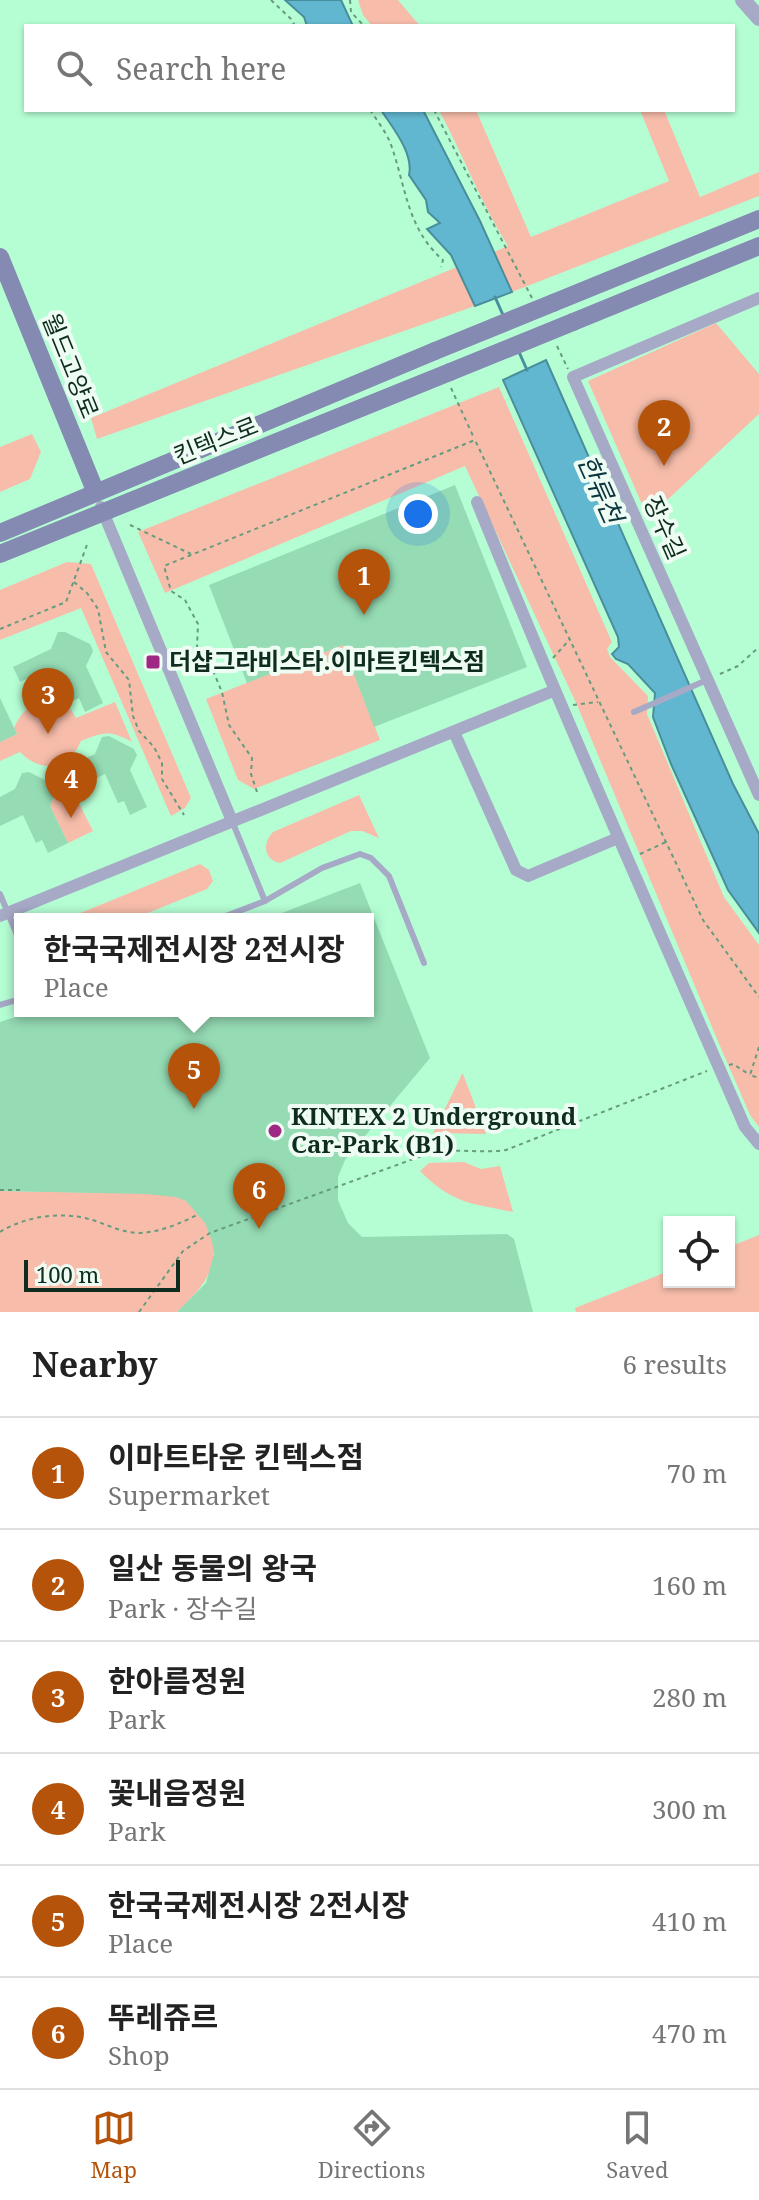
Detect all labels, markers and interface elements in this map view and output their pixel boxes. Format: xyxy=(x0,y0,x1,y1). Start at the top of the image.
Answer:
search box xyxy=(24,24,735,112)
icon: search xyxy=(52,46,96,90)
text: Search here xyxy=(116,48,286,89)
street label: 월드고양로 xyxy=(35,308,107,423)
pin: 2 xyxy=(638,400,690,466)
street label: 킨텍스로 xyxy=(168,408,263,471)
water label: 한류천 xyxy=(570,448,633,532)
street label: 장수길 xyxy=(637,490,694,564)
your location xyxy=(398,494,438,534)
pin: 1 xyxy=(338,549,390,615)
place label: 더샵그라비스타.이마트킨텍스점 xyxy=(169,644,485,677)
marker: 더샵그라비스타.이마트킨텍스점 xyxy=(144,653,162,671)
pin: 3 xyxy=(22,668,74,734)
pin: 4 xyxy=(45,752,97,818)
popup xyxy=(14,913,374,1017)
text: 한국국제전시장 2전시장 xyxy=(44,928,344,969)
text: Place xyxy=(44,969,109,1005)
pin: 5 xyxy=(168,1043,220,1109)
place label: KINTEX 2 Underground Car-Park (B1) xyxy=(291,1099,577,1160)
marker: KINTEX 2 Underground Car-Park (B1) xyxy=(266,1122,284,1140)
pin: 6 xyxy=(233,1163,285,1229)
map controls xyxy=(663,1216,735,1288)
button: locate xyxy=(663,1216,735,1288)
scale bar xyxy=(24,1256,180,1292)
text: 100 m xyxy=(36,1259,99,1289)
text: Nearby xyxy=(32,1341,158,1387)
text: 6 results xyxy=(622,1346,727,1382)
text: 이마트타운 킨텍스점 xyxy=(108,1436,364,1477)
text: 1 xyxy=(51,1455,65,1491)
text: 70 m xyxy=(667,1455,727,1491)
text: Supermarket xyxy=(108,1477,270,1513)
text: 일산 동물의 왕국 xyxy=(108,1547,317,1588)
text: 2 xyxy=(51,1567,65,1603)
text: 160 m xyxy=(652,1567,727,1603)
text: Park · 장수길 xyxy=(108,1590,258,1626)
text: 한아름정원 xyxy=(108,1660,246,1701)
text: 3 xyxy=(51,1679,65,1715)
text: 280 m xyxy=(652,1679,727,1715)
text: Park xyxy=(108,1701,166,1737)
text: 꽃내음정원 xyxy=(108,1772,246,1813)
text: 4 xyxy=(51,1791,65,1827)
text: 300 m xyxy=(652,1791,727,1827)
text: Park xyxy=(108,1813,166,1849)
text: 한국국제전시장 2전시장 xyxy=(108,1884,409,1925)
text: 5 xyxy=(51,1903,65,1939)
text: 410 m xyxy=(652,1903,727,1939)
text: Place xyxy=(108,1925,173,1961)
text: 뚜레쥬르 xyxy=(108,1996,218,2037)
text: 6 xyxy=(51,2015,65,2051)
text: 470 m xyxy=(652,2015,727,2051)
text: Shop xyxy=(108,2037,170,2073)
tab: Map xyxy=(90,2106,137,2184)
tab: Directions xyxy=(318,2106,425,2184)
tab: Saved xyxy=(606,2106,669,2184)

